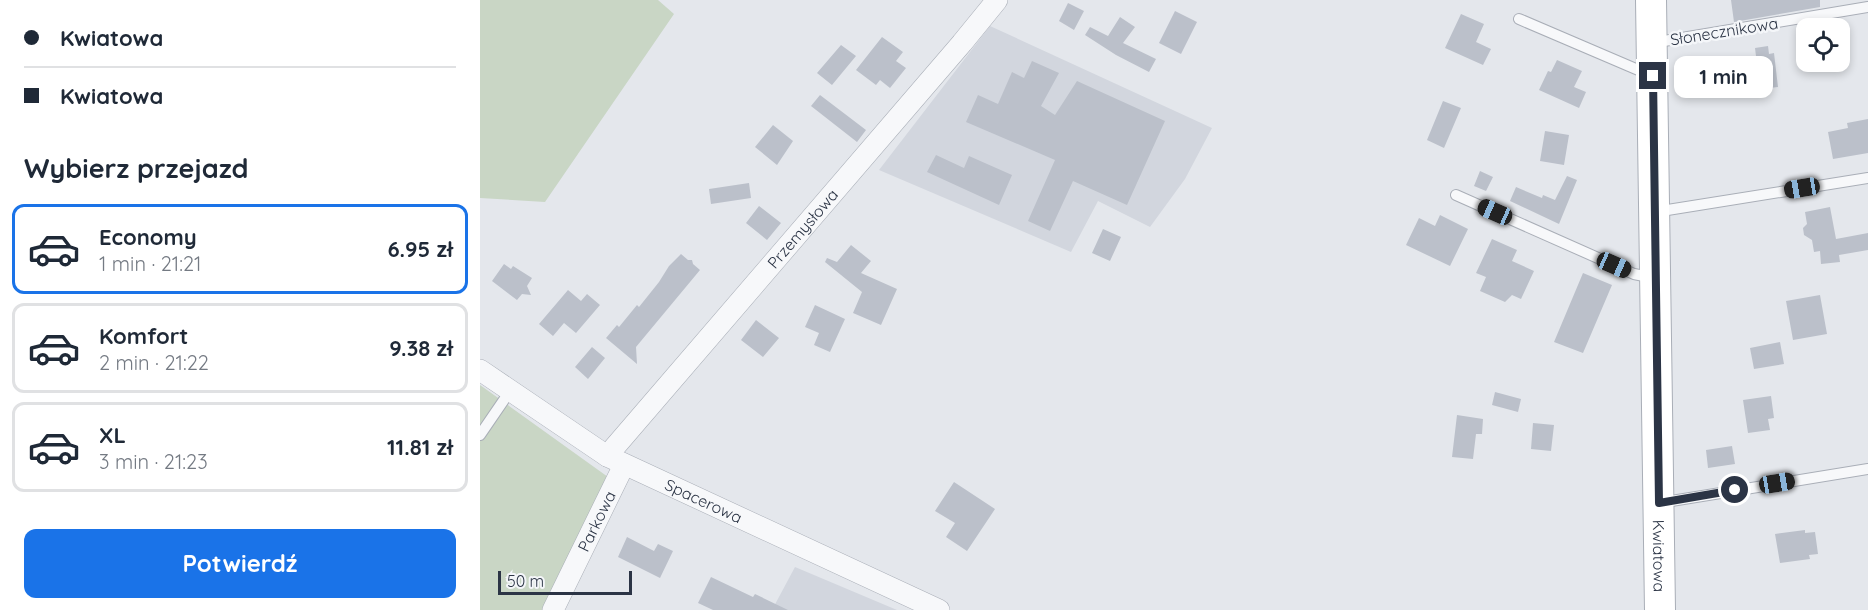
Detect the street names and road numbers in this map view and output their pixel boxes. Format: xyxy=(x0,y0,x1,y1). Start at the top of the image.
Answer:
street label: Słonecznikowa xyxy=(1669,13,1779,49)
street label: Przemysłowa xyxy=(763,185,842,272)
street label: Spacerowa xyxy=(662,474,746,527)
street label: Parkowa xyxy=(573,487,620,555)
street label: Kwiatowa xyxy=(1649,519,1670,592)

